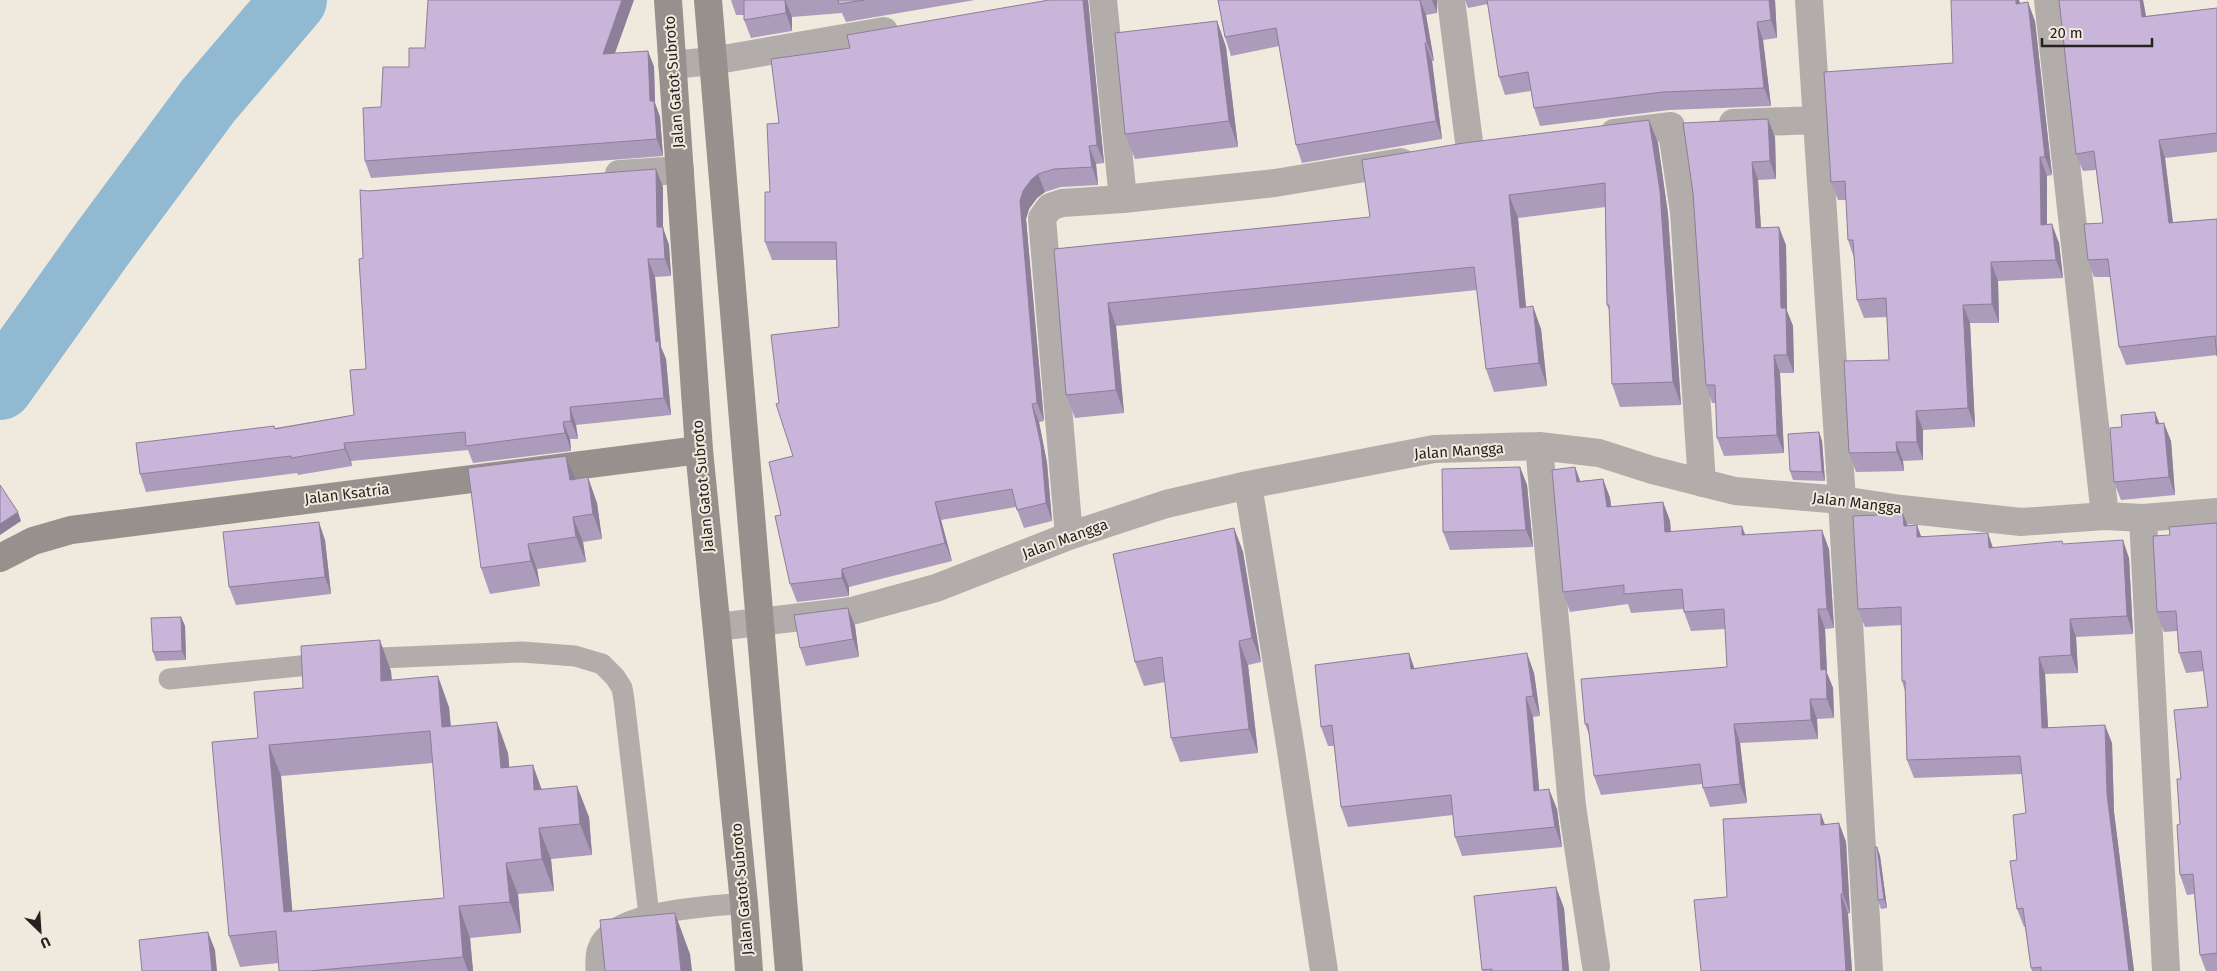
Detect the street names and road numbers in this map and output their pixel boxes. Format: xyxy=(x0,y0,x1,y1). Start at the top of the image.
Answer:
street label: Jalan Gatot Subroto xyxy=(660,15,688,149)
street label: Jalan Gatot Subroto xyxy=(688,419,718,553)
street label: Jalan Mangga xyxy=(1414,439,1504,463)
street label: Jalan Ksatria xyxy=(304,480,390,508)
street label: Jalan Mangga xyxy=(1811,489,1903,517)
street label: Jalan Mangga xyxy=(1020,515,1110,563)
street label: Jalan Gatot Subroto xyxy=(727,822,757,956)

